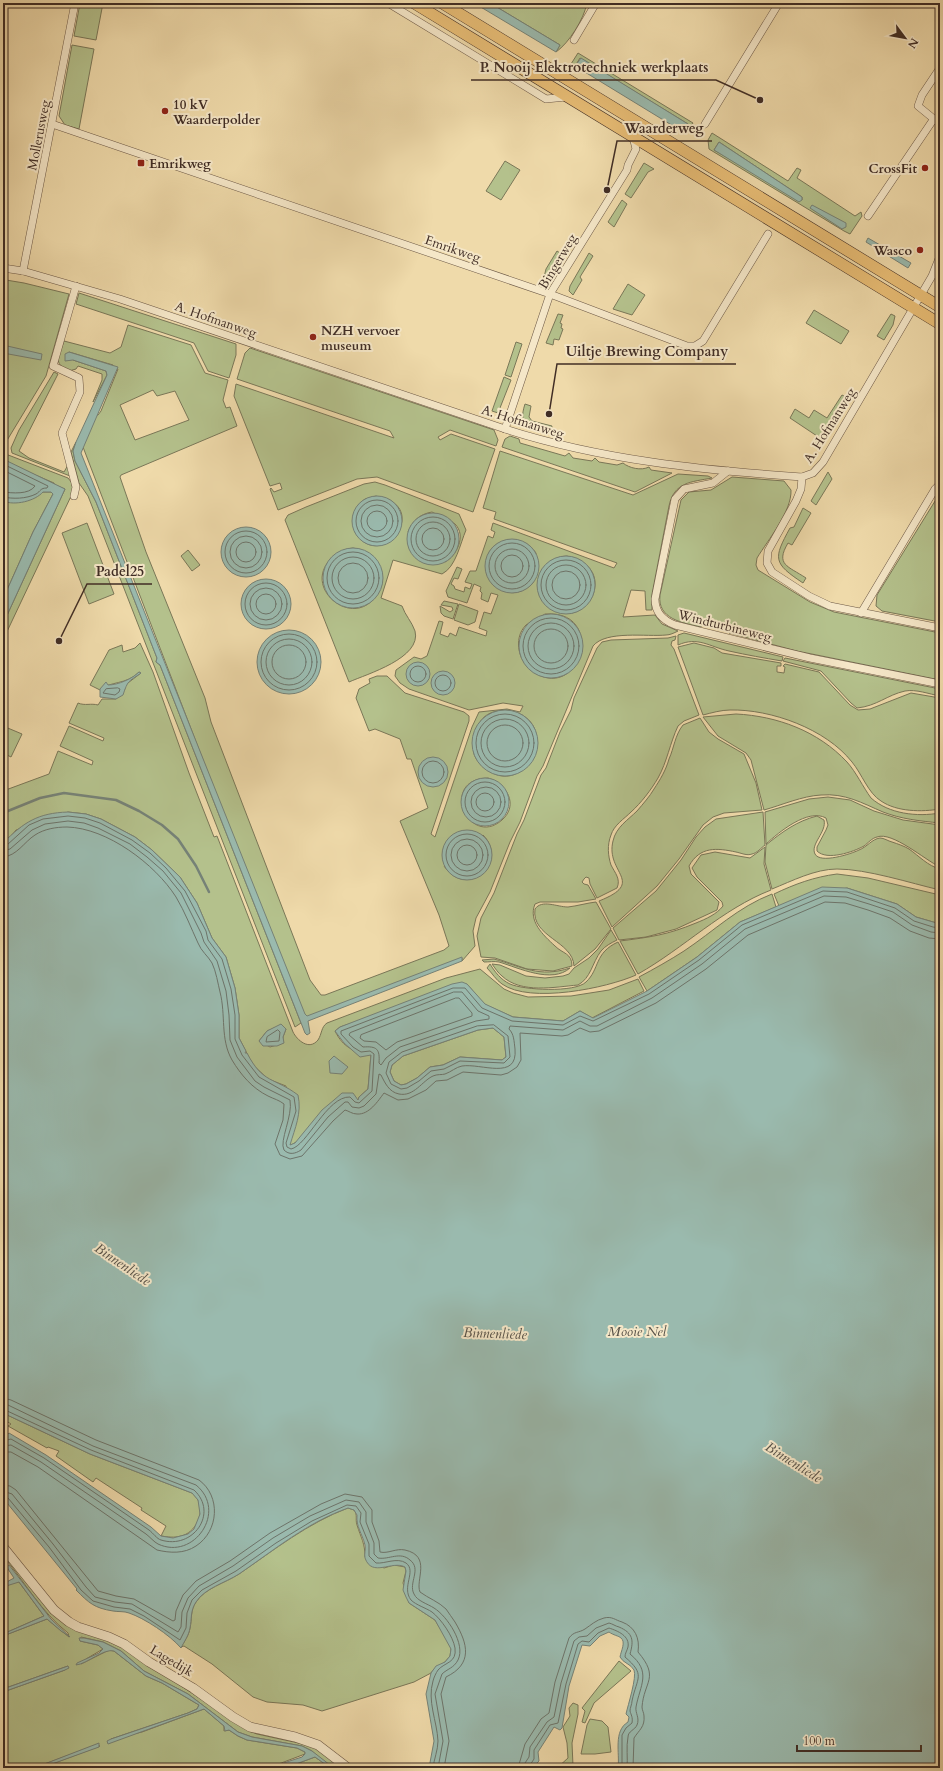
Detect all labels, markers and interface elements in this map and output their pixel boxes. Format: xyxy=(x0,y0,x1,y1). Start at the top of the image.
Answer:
north arrow xyxy=(885,18,925,58)
text: N xyxy=(904,35,922,51)
callout: P. Nooij Elektrotechniek werkplaats xyxy=(471,54,716,80)
text: P. Nooij Elektrotechniek werkplaats xyxy=(480,58,708,77)
place label: 10 kV Waarderpolder xyxy=(172,96,261,129)
street label: Mollerusweg xyxy=(23,98,55,172)
marker: 10 kV Waarderpolder xyxy=(160,106,170,116)
callout: Waarderweg xyxy=(617,115,712,141)
text: Waarderweg xyxy=(623,119,704,138)
place label: Emrikweg xyxy=(149,155,211,173)
marker: Emrikweg xyxy=(136,158,146,168)
place label: CrossFit xyxy=(868,160,917,178)
marker: CrossFit xyxy=(920,163,930,173)
street label: Bingerweg xyxy=(534,230,582,292)
street label: Emrikweg xyxy=(422,231,484,267)
place label: Wasco xyxy=(873,242,912,260)
marker: Wasco xyxy=(915,245,925,255)
street label: A. Hofmanweg xyxy=(172,298,260,343)
place label: NZH vervoer museum xyxy=(321,322,401,355)
marker: NZH vervoer museum xyxy=(308,332,318,342)
callout: Uiltje Brewing Company xyxy=(557,338,736,364)
text: Uiltje Brewing Company xyxy=(566,342,728,361)
street label: A. Hofmanweg xyxy=(800,384,861,467)
street label: A. Hofmanweg xyxy=(479,401,567,443)
callout: Padel25 xyxy=(87,558,152,584)
text: Padel25 xyxy=(96,562,144,581)
street label: Windturbineweg xyxy=(675,605,774,646)
water label: Binnenliede xyxy=(91,1239,155,1290)
water label: Mooie Nel xyxy=(608,1322,668,1341)
water label: Binnenliede xyxy=(463,1323,528,1344)
water label: Binnenliede xyxy=(762,1437,826,1488)
street label: Lagedijk xyxy=(146,1641,197,1681)
scale bar xyxy=(797,1727,921,1753)
text: 100 m xyxy=(803,1733,836,1749)

